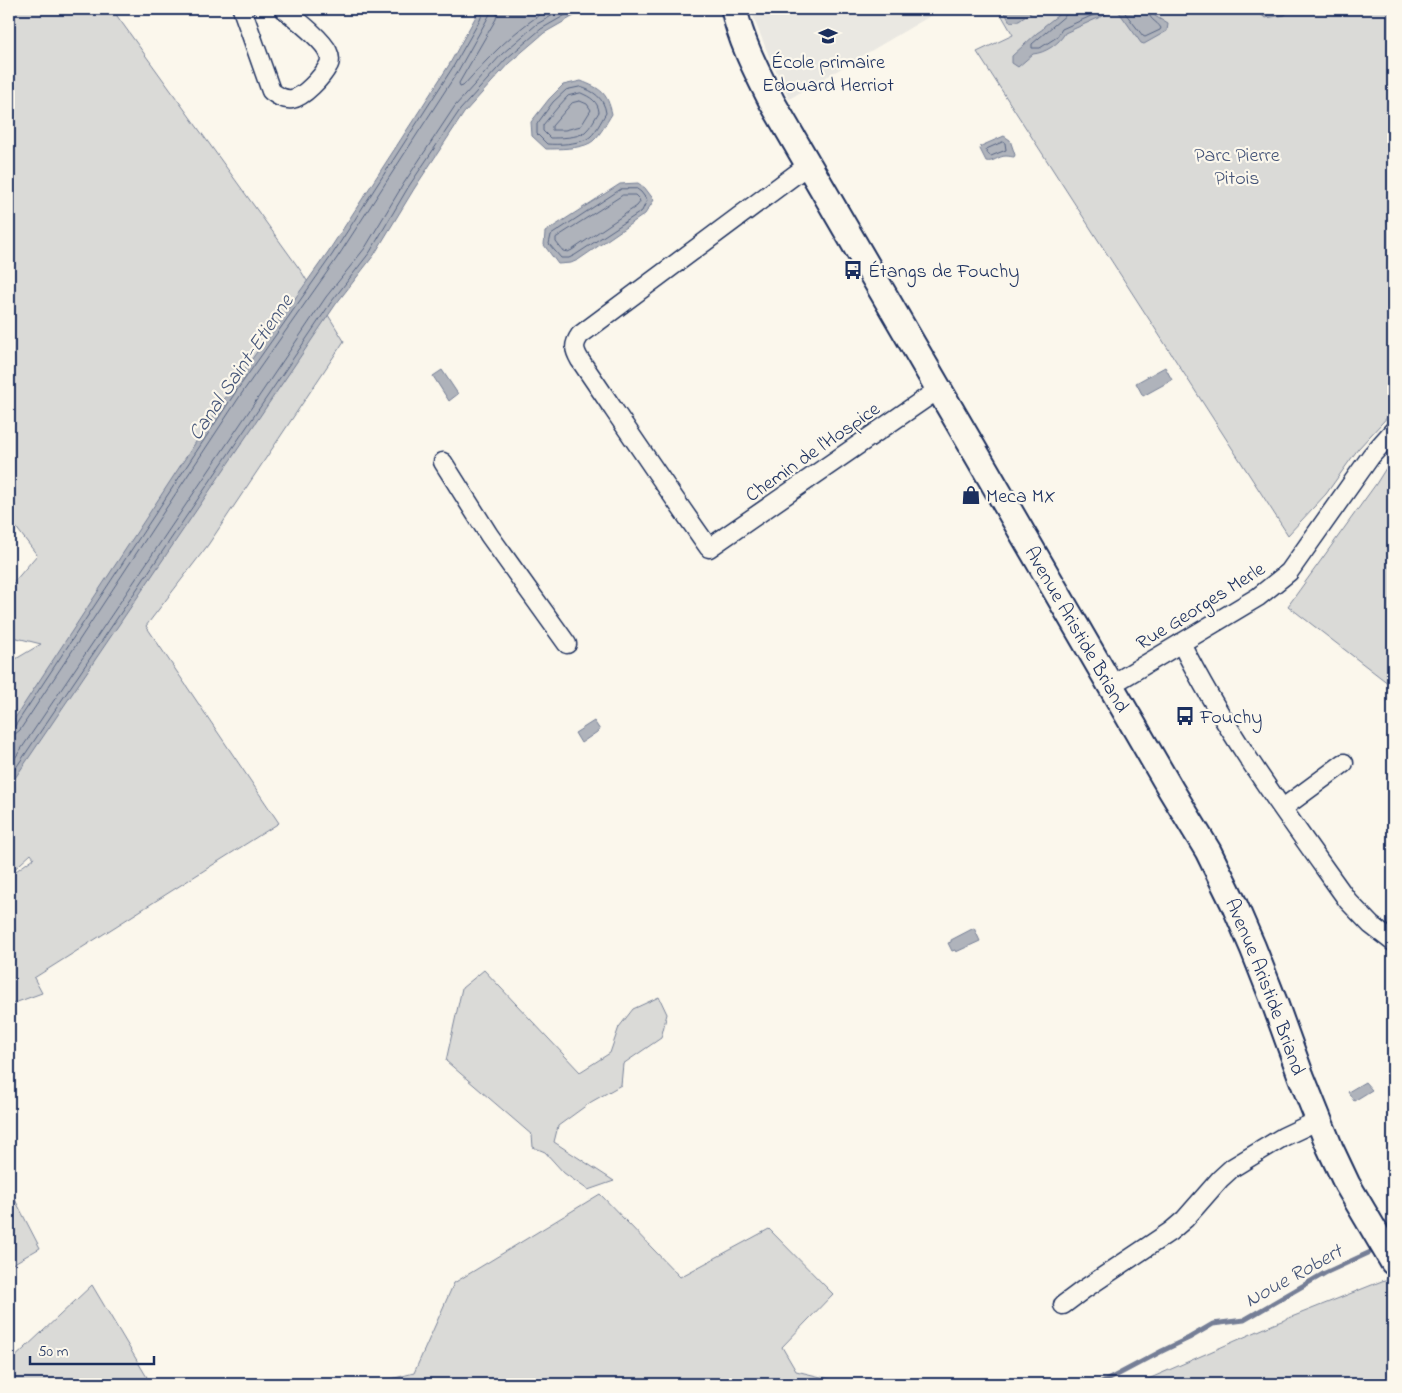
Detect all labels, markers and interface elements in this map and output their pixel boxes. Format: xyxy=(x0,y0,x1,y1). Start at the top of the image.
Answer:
school or university icon: École primaire Edouard Herriot xyxy=(817,25,839,47)
place label: École primaire Edouard Herriot xyxy=(762,49,894,101)
park label: Parc Pierre Pitois xyxy=(1194,142,1280,194)
place label: Étangs de Fouchy xyxy=(868,258,1019,288)
bus stop icon: Étangs de Fouchy xyxy=(842,259,864,281)
water label: Canal Saint-Etienne xyxy=(182,288,303,447)
street label: Chemin de l'Hospice xyxy=(740,396,887,510)
place label: Meca MX xyxy=(986,483,1056,512)
shop icon: Meca MX xyxy=(960,484,982,506)
street label: Avenue Aristide Briand xyxy=(1016,542,1135,719)
street label: Rue Georges Merle xyxy=(1131,556,1272,659)
place label: Fouchy xyxy=(1199,704,1262,733)
bus stop icon: Fouchy xyxy=(1174,705,1196,727)
street label: Avenue Aristide Briand xyxy=(1216,894,1312,1080)
water label: Noue Robert xyxy=(1240,1237,1350,1316)
scale bar xyxy=(30,1333,154,1365)
text: 50 m xyxy=(38,1341,69,1363)

